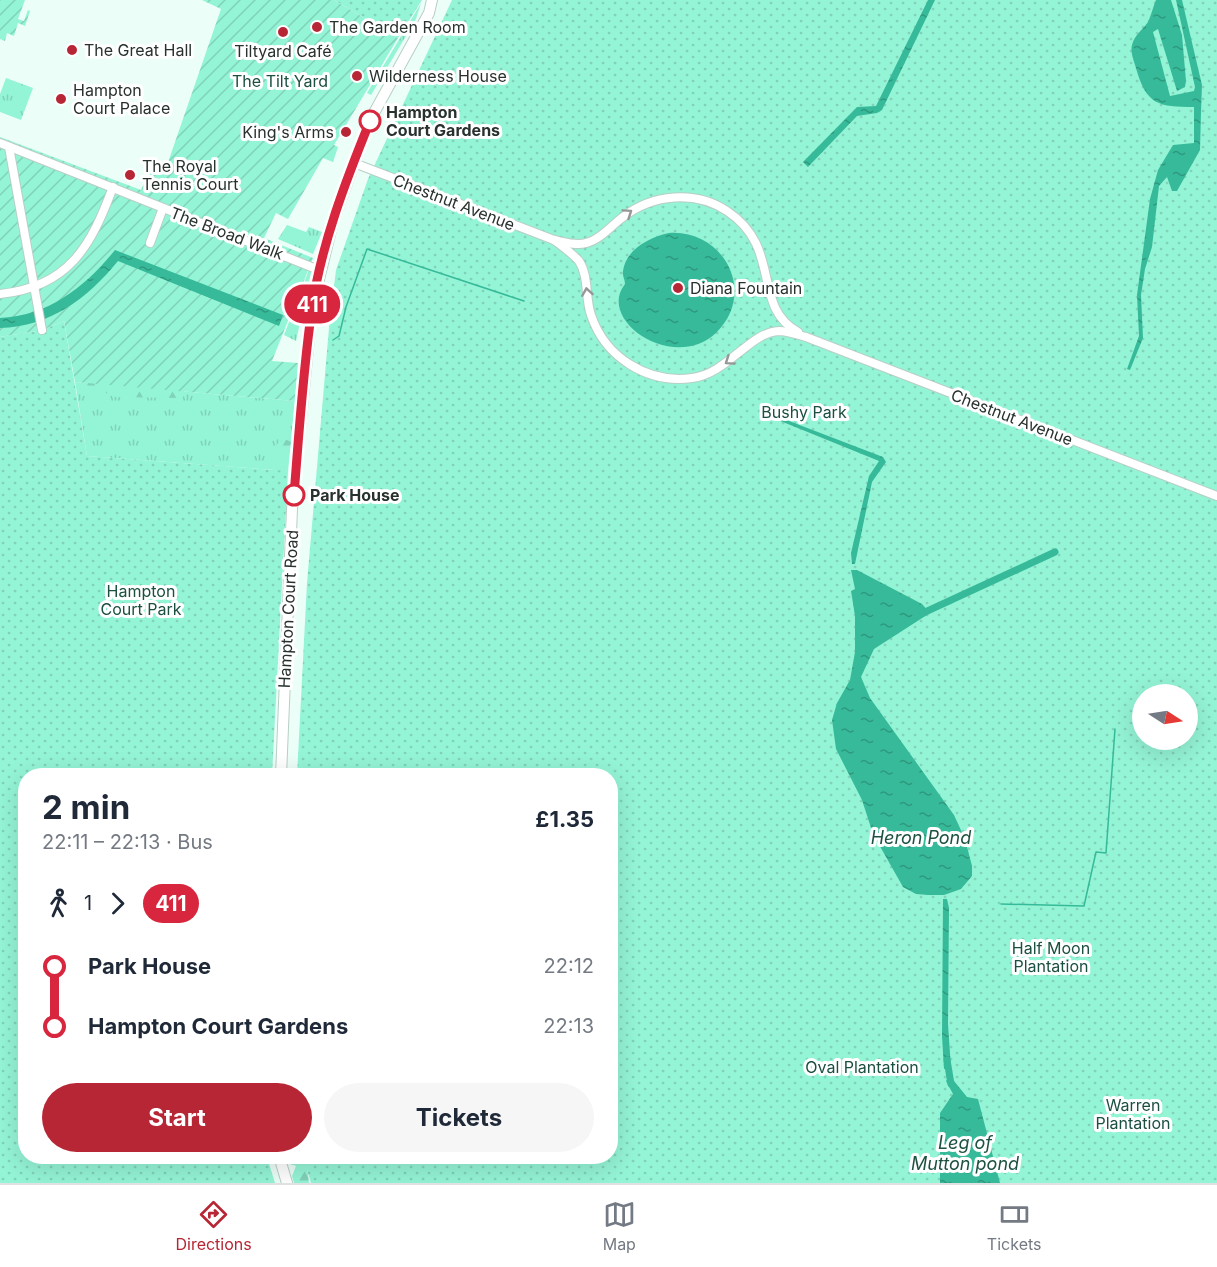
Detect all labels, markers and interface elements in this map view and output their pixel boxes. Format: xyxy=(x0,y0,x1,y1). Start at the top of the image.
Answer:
place label: The Garden Room xyxy=(329,17,466,37)
marker: The Garden Room xyxy=(310,20,324,34)
marker: Tiltyard Café xyxy=(276,25,290,39)
place label: The Great Hall xyxy=(84,40,192,60)
place label: Tiltyard Café xyxy=(234,41,332,61)
marker: The Great Hall xyxy=(65,43,79,57)
place label: Wilderness House xyxy=(369,66,507,86)
marker: Wilderness House xyxy=(350,69,364,83)
park label: The Tilt Yard xyxy=(232,71,328,91)
place label: Hampton Court Palace xyxy=(73,80,170,118)
marker: Hampton Court Palace xyxy=(54,92,68,106)
place label: Hampton Court Gardens xyxy=(386,102,500,140)
marker: Hampton Court Gardens xyxy=(359,110,381,132)
place label: King's Arms xyxy=(242,122,334,142)
marker: King's Arms xyxy=(339,125,353,139)
place label: The Royal Tennis Court xyxy=(142,156,238,194)
marker: The Royal Tennis Court xyxy=(123,168,137,182)
street label: Chestnut Avenue xyxy=(390,170,518,234)
street label: The Broad Walk xyxy=(168,202,287,264)
one-way arrow xyxy=(622,210,633,221)
place label: Diana Fountain xyxy=(690,278,802,298)
marker: Diana Fountain xyxy=(671,281,685,295)
line badge: 411 xyxy=(278,284,346,324)
one-way arrow xyxy=(581,287,594,297)
text: 411 xyxy=(296,292,328,317)
one-way arrow xyxy=(725,354,736,365)
street label: Chestnut Avenue xyxy=(948,385,1076,449)
park label: Bushy Park xyxy=(761,402,847,422)
marker: Park House xyxy=(283,484,305,506)
place label: Park House xyxy=(310,485,400,505)
street label: Hampton Court Road xyxy=(274,529,302,689)
park label: Hampton Court Park xyxy=(100,581,182,619)
north arrow xyxy=(1132,684,1198,750)
map controls xyxy=(1132,684,1198,750)
text: 2 min xyxy=(42,787,130,827)
text: £1.35 xyxy=(535,806,594,832)
water label: Heron Pond xyxy=(871,827,971,848)
text: 22:11 – 22:13 · Bus xyxy=(42,830,213,854)
icon: walk xyxy=(42,887,75,920)
icon: forward xyxy=(101,887,134,920)
text: 1 xyxy=(84,891,92,915)
text: 411 xyxy=(155,891,187,916)
park label: Half Moon Plantation xyxy=(1012,938,1090,976)
text: Park House xyxy=(88,953,211,979)
text: 22:12 xyxy=(544,954,594,978)
text: Hampton Court Gardens xyxy=(88,1013,348,1039)
text: 22:13 xyxy=(543,1014,594,1038)
park label: Oval Plantation xyxy=(805,1057,919,1077)
button: Start xyxy=(42,1083,312,1152)
button: Tickets xyxy=(324,1083,594,1152)
park label: Warren Plantation xyxy=(1096,1095,1170,1133)
water label: Leg of Mutton pond xyxy=(911,1132,1019,1174)
tab: Directions xyxy=(175,1198,252,1254)
tab: Map xyxy=(603,1198,636,1254)
tab: Tickets xyxy=(987,1198,1041,1254)

